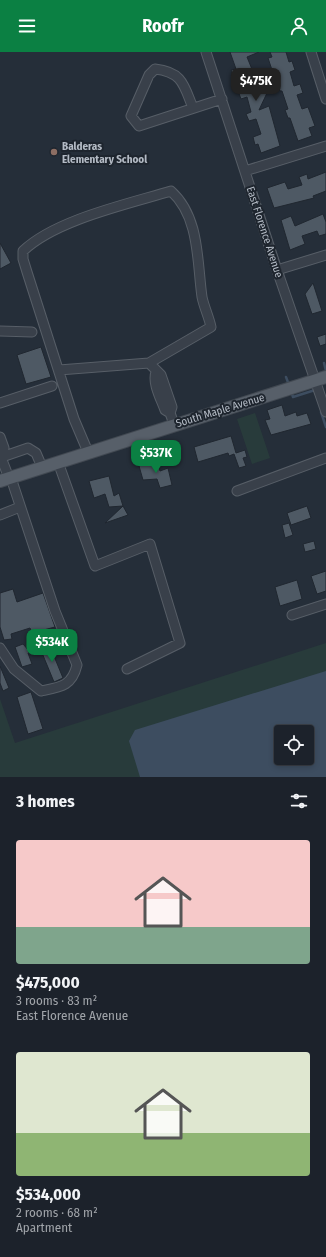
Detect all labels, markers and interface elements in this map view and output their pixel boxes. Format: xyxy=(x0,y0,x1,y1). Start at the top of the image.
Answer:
icon: menu xyxy=(16,15,38,37)
text: Roofr xyxy=(142,15,184,37)
icon: person xyxy=(288,15,310,37)
pin: $475K xyxy=(228,68,284,102)
text: $475K xyxy=(240,73,272,88)
place label: Balderas Elementary School xyxy=(62,140,148,166)
marker: Balderas Elementary School xyxy=(49,147,59,157)
street label: East Florence Avenue xyxy=(244,185,285,279)
street label: South Maple Avenue xyxy=(174,391,266,430)
pin: $537K xyxy=(128,440,184,474)
text: $537K xyxy=(140,445,172,460)
pin: $534K xyxy=(24,629,80,663)
text: $534K xyxy=(35,634,69,649)
map controls xyxy=(274,725,314,765)
button: locate xyxy=(274,725,314,765)
icon: filters xyxy=(288,790,310,812)
text: 3 homes xyxy=(16,791,75,812)
icon: home xyxy=(127,866,199,938)
text: $475,000 xyxy=(16,972,80,993)
text: 3 rooms · 83 m² xyxy=(16,993,97,1008)
text: East Florence Avenue xyxy=(16,1008,128,1023)
icon: home xyxy=(127,1078,199,1150)
text: $534,000 xyxy=(16,1184,81,1205)
text: 2 rooms · 68 m² xyxy=(16,1205,98,1220)
text: Apartment xyxy=(16,1220,72,1235)

